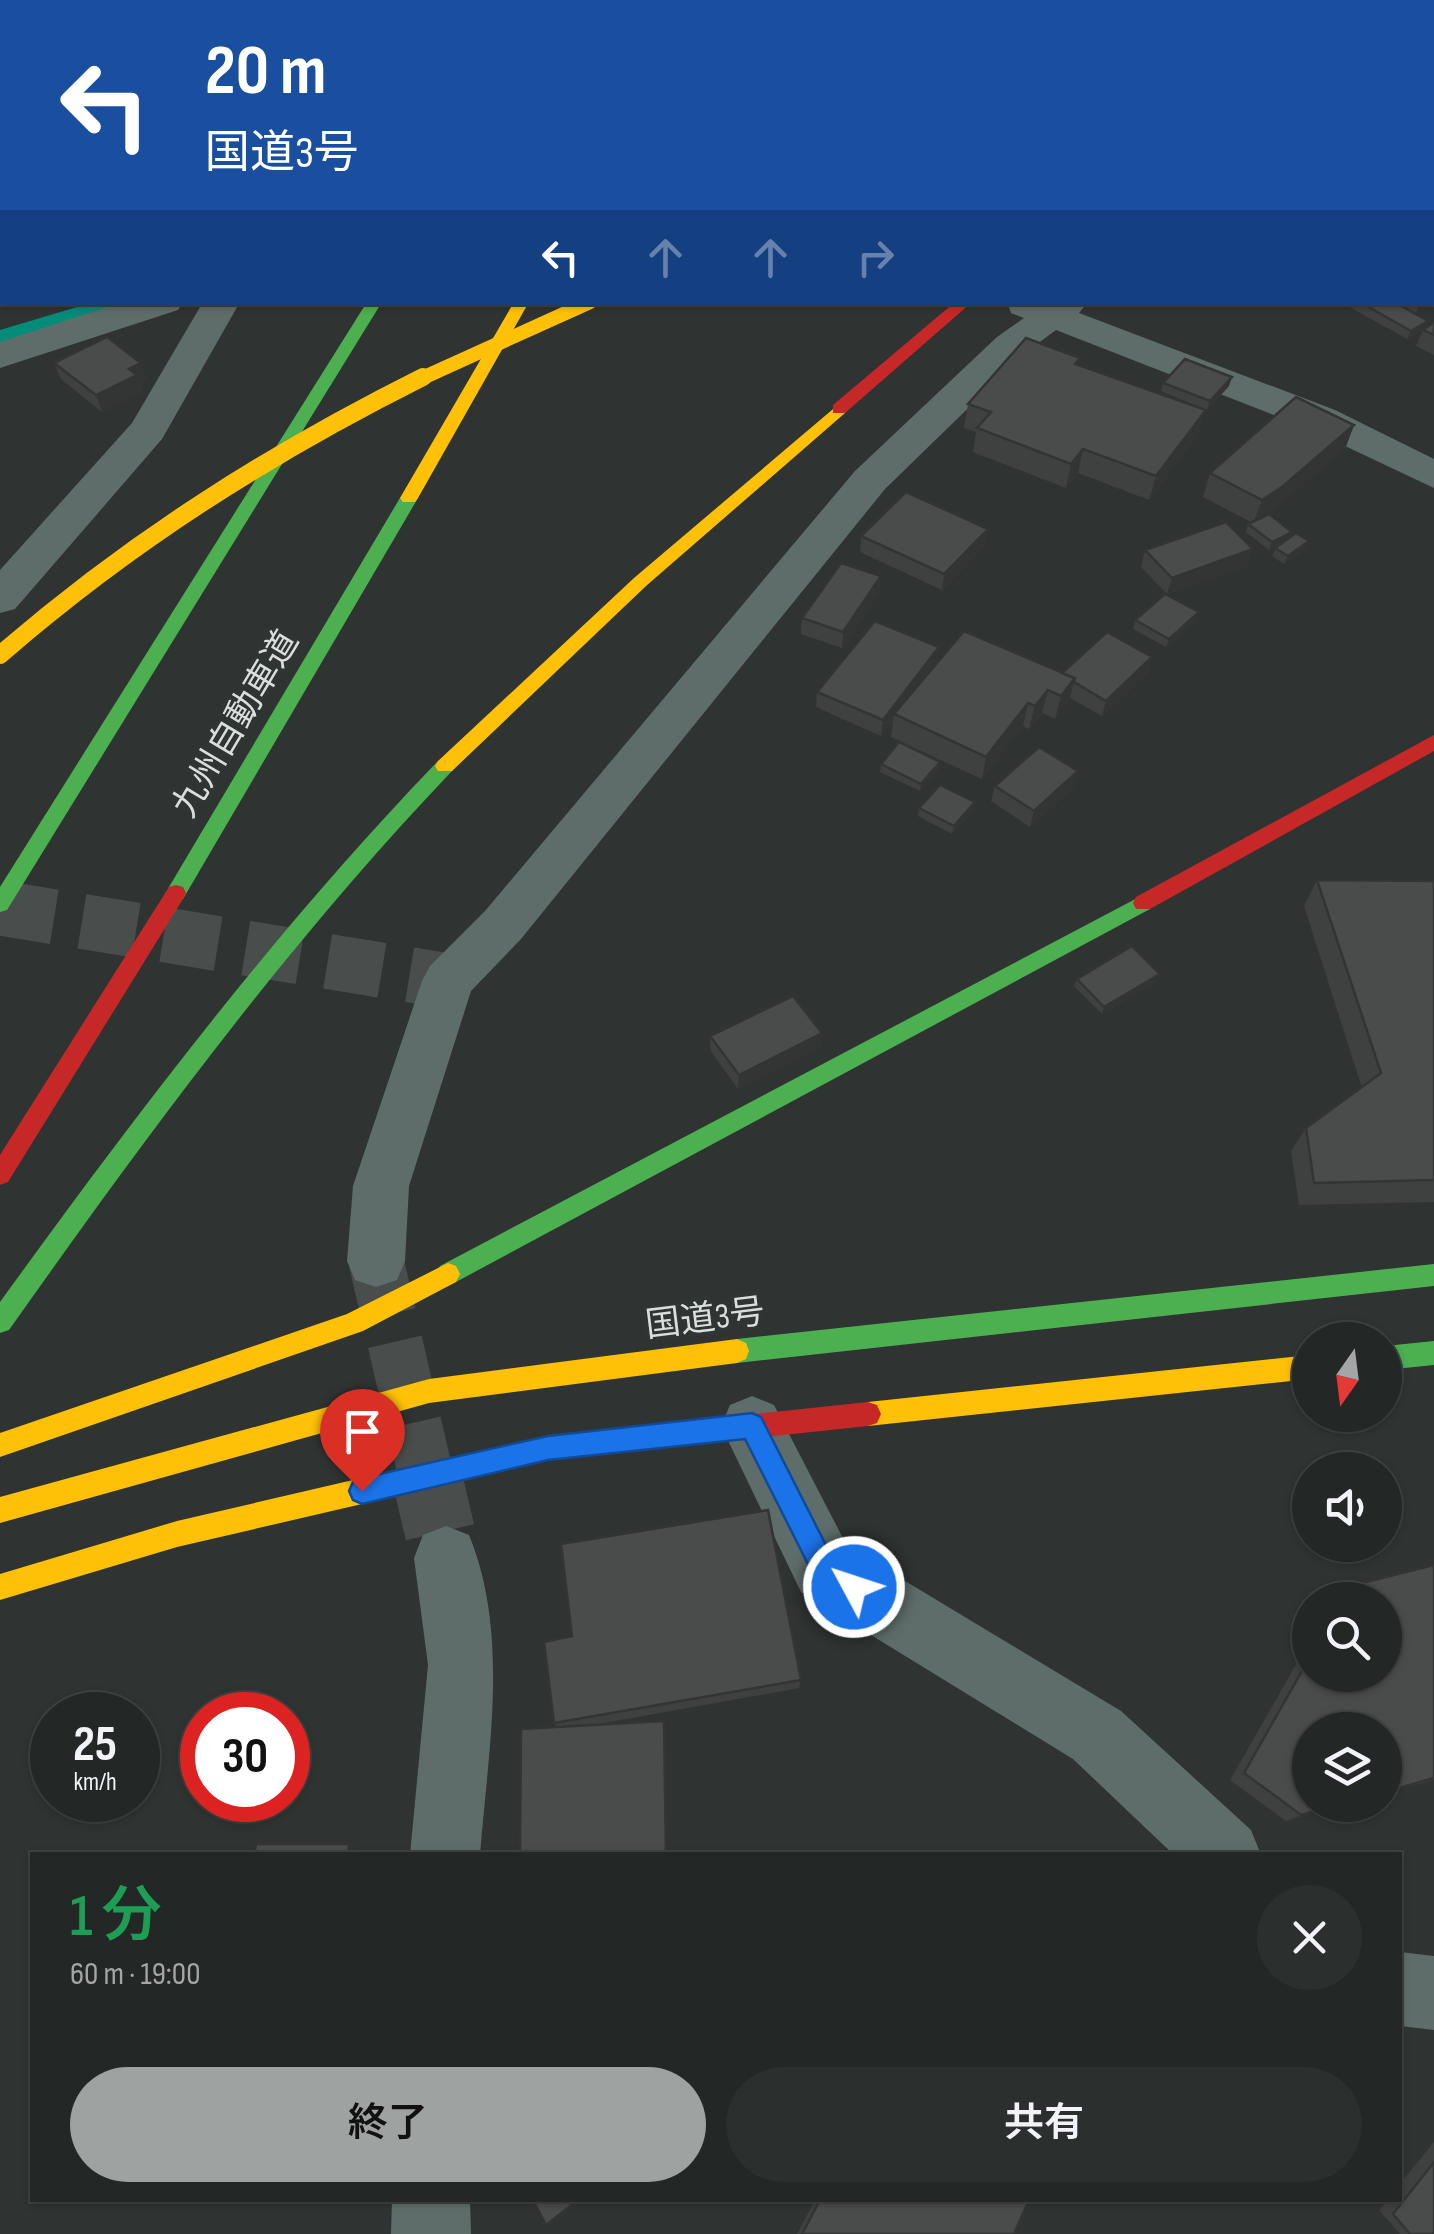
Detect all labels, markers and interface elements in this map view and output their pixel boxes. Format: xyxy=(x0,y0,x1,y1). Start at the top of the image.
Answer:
text: 20 m xyxy=(205,30,326,114)
icon: left xyxy=(40,40,170,170)
text: 国道3号 xyxy=(205,126,359,181)
icon: left xyxy=(533,230,588,285)
icon: ahead xyxy=(638,230,693,285)
icon: ahead xyxy=(743,230,798,285)
icon: right xyxy=(848,230,903,285)
street label: 九州自動車道 xyxy=(163,623,309,825)
street label: 国道3号 xyxy=(643,1290,767,1348)
north arrow xyxy=(1292,1322,1402,1432)
map controls xyxy=(1292,1322,1402,1822)
pin xyxy=(320,1389,405,1492)
icon: arrive xyxy=(335,1404,390,1459)
button: sound xyxy=(1292,1452,1402,1562)
position arrow xyxy=(802,1535,906,1639)
button: search xyxy=(1292,1582,1402,1692)
speed limit sign: 30 xyxy=(180,1692,310,1822)
button: layers xyxy=(1292,1712,1402,1822)
text: 25 xyxy=(73,1715,117,1775)
text: km/h xyxy=(73,1767,117,1798)
text: 1 分 xyxy=(70,1881,162,1953)
button: close xyxy=(1257,1885,1362,1990)
text: 60 m · 19:00 xyxy=(70,1955,200,1994)
button: 終了 xyxy=(70,2067,706,2182)
button: 共有 xyxy=(726,2067,1362,2182)

